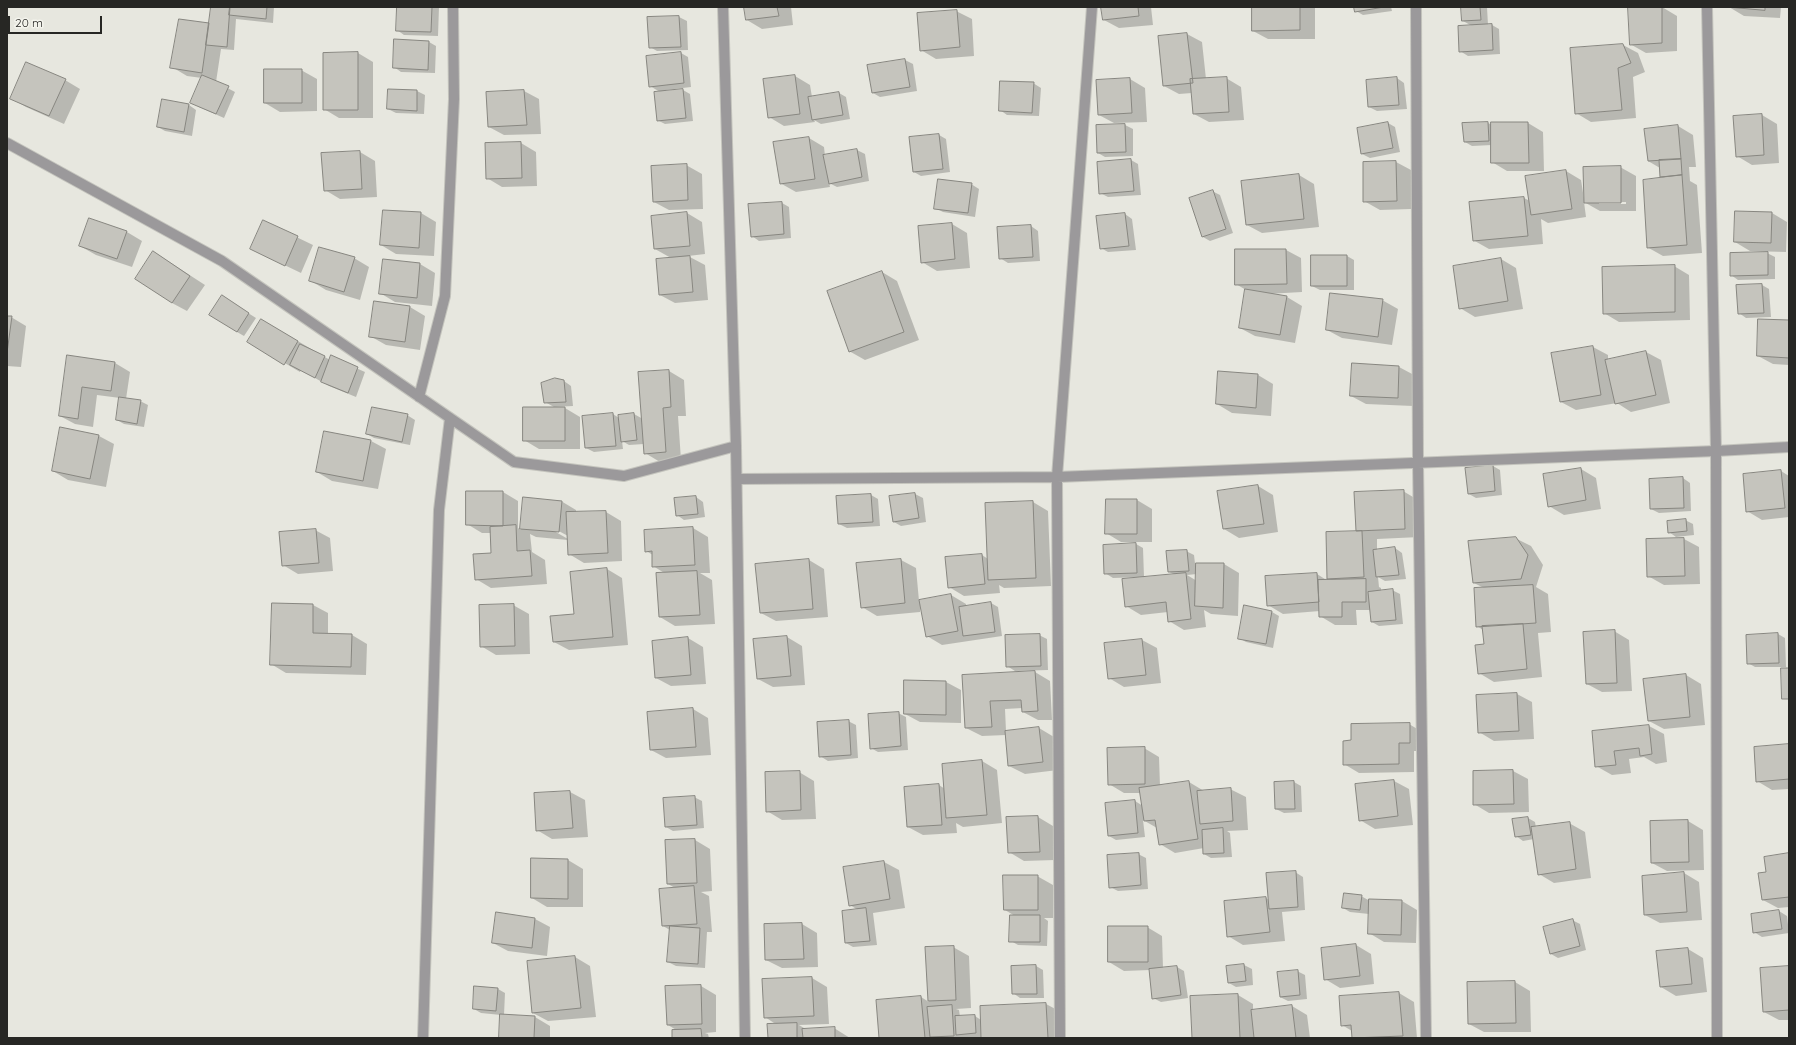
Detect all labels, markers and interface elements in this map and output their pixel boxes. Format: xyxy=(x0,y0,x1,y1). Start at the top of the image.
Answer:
scale bar xyxy=(10,8,104,34)
text: 20 m xyxy=(15,15,43,30)

